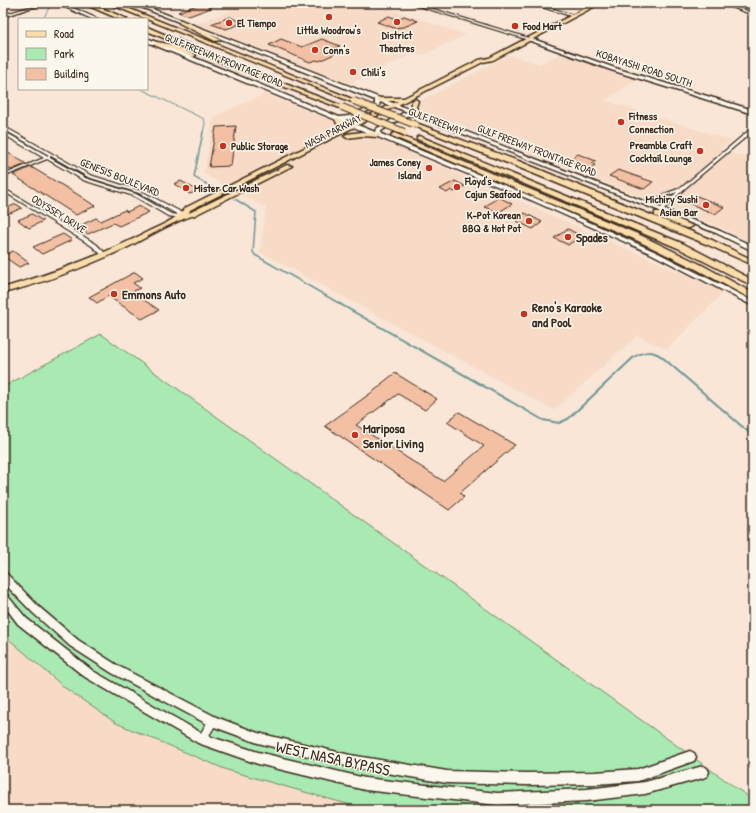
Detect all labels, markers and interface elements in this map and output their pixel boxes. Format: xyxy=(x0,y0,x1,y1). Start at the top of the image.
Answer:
marker: Little Woodrow's xyxy=(324,12,334,22)
place label: El Tiempo xyxy=(237,16,276,31)
marker: District Theatres xyxy=(392,17,402,27)
legend xyxy=(18,18,148,90)
marker: El Tiempo xyxy=(224,18,234,28)
place label: Food Mart xyxy=(522,19,563,33)
marker: Food Mart xyxy=(510,21,520,31)
place label: Little Woodrow's xyxy=(297,23,362,37)
text: Road xyxy=(54,25,74,42)
place label: District Theatres xyxy=(378,28,415,55)
street label: GULF FREEWAY FRONTAGE ROAD xyxy=(163,30,286,90)
place label: Conn's xyxy=(323,43,350,57)
text: Park xyxy=(54,45,74,62)
marker: Conn's xyxy=(310,45,320,55)
street label: KOBAYASHI ROAD SOUTH xyxy=(594,46,694,90)
text: Building xyxy=(54,65,89,82)
place label: Chili's xyxy=(361,65,386,79)
marker: Chili's xyxy=(348,67,358,77)
street label: GULF FREEWAY xyxy=(406,104,466,138)
place label: Fitness Connection xyxy=(628,109,674,136)
street label: NASA PARKWAY xyxy=(302,110,364,151)
marker: Fitness Connection xyxy=(616,117,626,127)
street label: GULF FREEWAY FRONTAGE ROAD xyxy=(475,121,599,179)
place label: Preamble Craft Cocktail Lounge xyxy=(630,138,693,166)
place label: Public Storage xyxy=(231,139,289,154)
marker: Public Storage xyxy=(218,141,228,151)
marker: Preamble Craft Cocktail Lounge xyxy=(695,146,705,156)
street label: GENESIS BOULEVARD xyxy=(78,155,163,200)
place label: James Coney Island xyxy=(370,155,422,182)
marker: James Coney Island xyxy=(424,163,434,173)
place label: Floyd's Cajun Seafood xyxy=(464,174,521,202)
place label: Mister Car Wash xyxy=(194,181,260,195)
marker: Floyd's Cajun Seafood xyxy=(452,182,462,192)
marker: Mister Car Wash xyxy=(181,183,191,193)
street label: ODYSSEY DRIVE xyxy=(29,192,89,237)
place label: Michiry Sushi Asian Bar xyxy=(645,192,699,219)
marker: Michiry Sushi Asian Bar xyxy=(701,200,711,210)
place label: K-Pot Korean BBQ & Hot Pot xyxy=(462,208,522,235)
marker: K-Pot Korean BBQ & Hot Pot xyxy=(524,216,534,226)
place label: Spades xyxy=(576,228,608,247)
marker: Spades xyxy=(563,232,573,242)
place label: Emmons Auto xyxy=(122,285,187,303)
marker: Emmons Auto xyxy=(109,289,119,299)
place label: Reno's Karaoke and Pool xyxy=(532,298,603,331)
marker: Reno's Karaoke and Pool xyxy=(519,309,529,319)
place label: Mariposa Senior Living xyxy=(363,419,424,453)
marker: Mariposa Senior Living xyxy=(350,430,360,440)
street label: WEST NASA BYPASS xyxy=(274,735,393,781)

